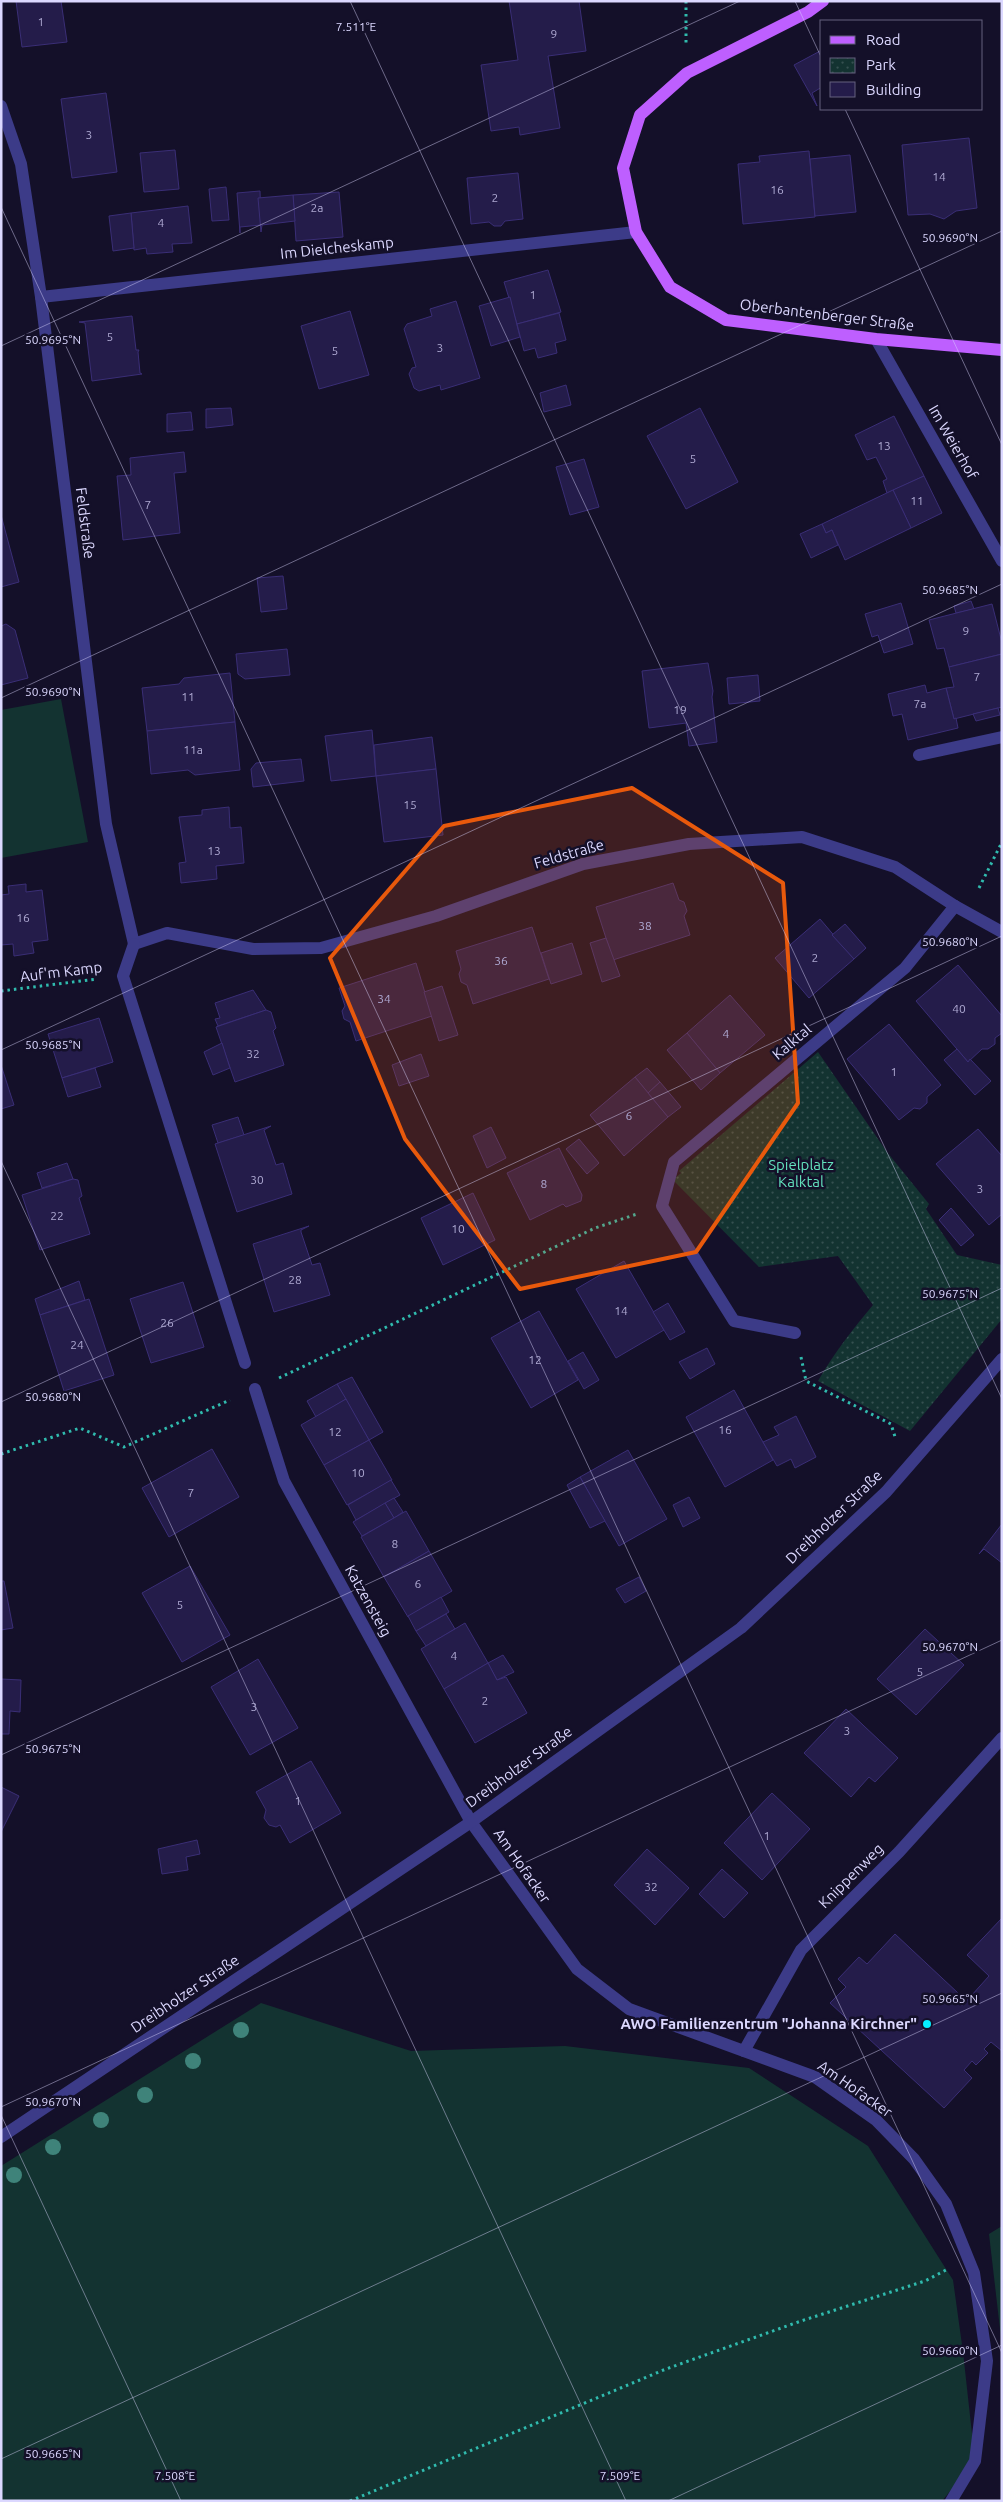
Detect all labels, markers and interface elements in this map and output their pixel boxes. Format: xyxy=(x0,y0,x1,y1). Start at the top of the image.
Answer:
house number: 1 xyxy=(38,15,44,28)
text: 7.511°E xyxy=(336,20,377,33)
legend xyxy=(820,20,983,110)
house number: 9 xyxy=(551,27,557,40)
text: Road xyxy=(866,31,901,48)
text: Park xyxy=(866,56,896,73)
text: Building xyxy=(866,81,921,98)
house number: 3 xyxy=(86,128,92,141)
house number: 14 xyxy=(932,170,946,183)
house number: 16 xyxy=(770,183,784,196)
house number: 2 xyxy=(492,191,498,204)
house number: 2a xyxy=(311,201,323,214)
house number: 4 xyxy=(158,216,165,229)
text: 50.9690°N xyxy=(922,231,978,244)
street label: Im Dielcheskamp xyxy=(279,233,395,262)
house number: 1 xyxy=(530,288,536,301)
street label: Oberbantenberger Straße xyxy=(739,295,915,334)
house number: 5 xyxy=(107,330,113,343)
text: 50.9695°N xyxy=(25,333,81,346)
house number: 3 xyxy=(437,341,443,354)
house number: 5 xyxy=(332,344,338,357)
street label: Im Weierhof xyxy=(925,402,982,482)
house number: 13 xyxy=(877,439,891,452)
house number: 5 xyxy=(690,452,696,465)
street label: Feldstraße xyxy=(73,486,98,560)
house number: 11 xyxy=(910,494,924,507)
house number: 7 xyxy=(145,498,151,511)
text: 50.9685°N xyxy=(922,583,978,596)
house number: 9 xyxy=(963,624,969,637)
house number: 7 xyxy=(974,670,980,683)
text: 50.9690°N xyxy=(25,685,81,698)
house number: 11 xyxy=(181,690,195,703)
house number: 7a xyxy=(914,697,926,710)
house number: 19 xyxy=(673,703,687,716)
house number: 11a xyxy=(183,743,203,756)
house number: 15 xyxy=(403,798,417,811)
street label: Feldstraße xyxy=(532,835,606,872)
house number: 13 xyxy=(207,844,221,857)
house number: 16 xyxy=(16,911,30,924)
house number: 38 xyxy=(638,919,652,932)
text: 50.9680°N xyxy=(922,935,978,948)
house number: 2 xyxy=(812,951,818,964)
house number: 36 xyxy=(494,954,508,967)
street label: Auf'm Kamp xyxy=(19,958,103,985)
house number: 34 xyxy=(377,992,391,1005)
house number: 40 xyxy=(952,1002,966,1015)
street label: Kalktal xyxy=(769,1020,815,1063)
house number: 4 xyxy=(723,1027,730,1040)
text: 50.9685°N xyxy=(25,1038,81,1051)
house number: 32 xyxy=(246,1047,260,1060)
house number: 1 xyxy=(891,1065,897,1078)
house number: 6 xyxy=(626,1109,633,1122)
park label: Spielplatz Kalktal xyxy=(768,1156,834,1190)
house number: 30 xyxy=(250,1173,264,1186)
house number: 8 xyxy=(541,1177,548,1190)
house number: 3 xyxy=(977,1182,983,1195)
house number: 22 xyxy=(50,1209,64,1222)
house number: 10 xyxy=(451,1222,465,1235)
house number: 28 xyxy=(288,1273,302,1286)
text: 50.9675°N xyxy=(922,1287,978,1300)
house number: 14 xyxy=(614,1304,628,1317)
house number: 26 xyxy=(160,1316,174,1329)
house number: 24 xyxy=(70,1338,84,1351)
house number: 12 xyxy=(528,1353,542,1366)
text: 50.9680°N xyxy=(25,1390,81,1403)
house number: 16 xyxy=(718,1423,732,1436)
house number: 12 xyxy=(328,1425,342,1438)
house number: 10 xyxy=(351,1466,365,1479)
street label: Dreibholzer Straße xyxy=(782,1466,885,1567)
house number: 7 xyxy=(188,1486,194,1499)
house number: 8 xyxy=(392,1537,399,1550)
street label: Katzensteig xyxy=(342,1562,395,1640)
house number: 6 xyxy=(415,1577,422,1590)
house number: 5 xyxy=(177,1598,183,1611)
text: 50.9670°N xyxy=(922,1640,978,1653)
house number: 4 xyxy=(451,1649,458,1662)
house number: 5 xyxy=(917,1665,923,1678)
house number: 2 xyxy=(482,1694,488,1707)
house number: 3 xyxy=(251,1700,257,1713)
street label: Dreibholzer Straße xyxy=(462,1722,575,1811)
house number: 3 xyxy=(844,1724,850,1737)
text: 50.9675°N xyxy=(25,1742,81,1755)
house number: 1 xyxy=(295,1794,301,1807)
street label: Am Hofacker xyxy=(490,1825,555,1906)
house number: 1 xyxy=(764,1829,770,1842)
street label: Knippenweg xyxy=(815,1840,886,1911)
house number: 32 xyxy=(644,1880,658,1893)
street label: Dreibholzer Straße xyxy=(127,1951,242,2036)
text: 50.9665°N xyxy=(922,1992,978,2005)
place label: AWO Familienzentrum "Johanna Kirchner" xyxy=(621,2015,917,2032)
marker: AWO Familienzentrum "Johanna Kirchner" xyxy=(921,2018,933,2030)
street label: Am Hofacker xyxy=(815,2057,896,2121)
text: 50.9670°N xyxy=(25,2095,81,2108)
text: 50.9660°N xyxy=(922,2344,978,2357)
text: 50.9665°N xyxy=(25,2447,81,2460)
text: 7.508°E xyxy=(155,2469,196,2482)
text: 7.509°E xyxy=(600,2469,641,2482)

